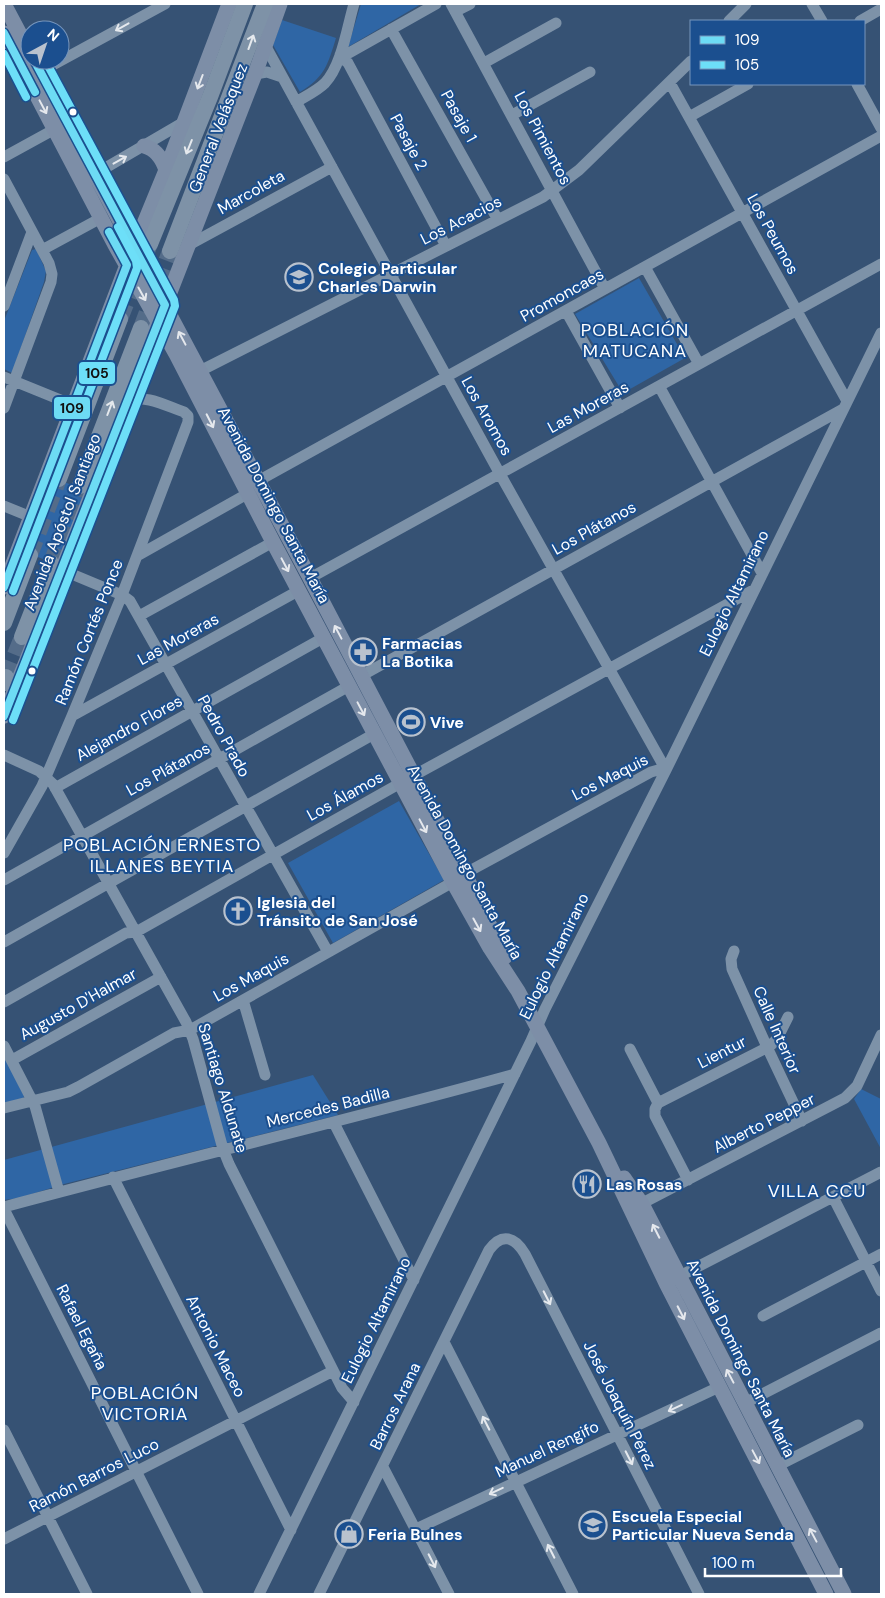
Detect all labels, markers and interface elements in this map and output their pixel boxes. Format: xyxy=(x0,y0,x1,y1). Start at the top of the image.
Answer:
north arrow xyxy=(20,20,70,70)
legend xyxy=(690,20,865,85)
one-way arrow xyxy=(115,23,130,32)
text: N xyxy=(44,25,63,45)
text: 109 xyxy=(735,30,759,50)
one-way arrow xyxy=(247,35,256,51)
text: 105 xyxy=(735,55,759,75)
street label: General Velásquez xyxy=(184,60,252,196)
one-way arrow xyxy=(195,74,204,89)
street label: Pasaje 1 xyxy=(436,86,482,146)
street label: Los Pimientos xyxy=(510,88,576,188)
one-way arrow xyxy=(38,100,48,115)
unlabelled marker xyxy=(68,107,78,117)
street label: Pasaje 2 xyxy=(385,110,433,174)
one-way arrow xyxy=(184,139,194,154)
one-way arrow xyxy=(112,155,127,165)
street label: Marcoleta xyxy=(214,165,288,219)
street label: Los Peumos xyxy=(742,190,804,278)
street label: Los Acacios xyxy=(417,191,505,249)
place label: Colegio Particular Charles Darwin xyxy=(318,258,457,297)
school or university icon: Colegio Particular Charles Darwin xyxy=(284,262,314,292)
street label: Promoncaes xyxy=(517,263,607,327)
one-way arrow xyxy=(138,286,148,301)
district label: POBLACIÓN MATUCANA xyxy=(581,318,689,363)
one-way arrow xyxy=(177,331,186,346)
line badge: 105 xyxy=(78,361,116,385)
text: 105 xyxy=(85,364,109,382)
street label: Los Aromos xyxy=(457,373,517,459)
street label: Las Moreras xyxy=(544,376,632,438)
line badge: 109 xyxy=(53,396,91,420)
text: 109 xyxy=(60,399,84,417)
one-way arrow xyxy=(106,401,115,416)
street label: Avenida Domingo Santa María xyxy=(213,403,335,607)
one-way arrow xyxy=(206,413,215,428)
street label: Avenida Apóstol Santiago xyxy=(18,430,106,614)
street label: Los Plátanos xyxy=(548,496,640,560)
street label: Eulogio Altamirano xyxy=(694,526,774,660)
street label: Ramón Cortés Ponce xyxy=(50,556,128,708)
one-way arrow xyxy=(281,557,290,572)
street label: Las Moreras xyxy=(134,608,222,670)
one-way arrow xyxy=(333,626,343,640)
place label: Farmacias La Botika xyxy=(382,633,463,672)
pharmacy icon: Farmacias La Botika xyxy=(348,637,378,667)
unlabelled marker xyxy=(27,666,37,676)
street label: Alejandro Flores xyxy=(72,690,186,766)
street label: Pedro Prado xyxy=(193,691,255,781)
one-way arrow xyxy=(357,701,366,716)
sports icon: Vive xyxy=(396,707,426,737)
place label: Vive xyxy=(430,712,464,733)
street label: Los Plátanos xyxy=(122,737,214,801)
street label: Los Maquis xyxy=(568,749,652,805)
street label: Avenida Domingo Santa María xyxy=(403,761,527,963)
street label: Los Álamos xyxy=(303,766,387,826)
one-way arrow xyxy=(418,819,428,834)
district label: POBLACIÓN ERNESTO ILLANES BEYTIA xyxy=(63,833,261,878)
street label: Eulogio Altamirano xyxy=(514,889,594,1023)
place label: Iglesia del Tránsito de San José xyxy=(257,892,418,931)
church icon: Iglesia del Tránsito de San José xyxy=(223,896,253,926)
one-way arrow xyxy=(472,917,482,931)
street label: Los Maquis xyxy=(210,948,292,1006)
street label: Augusto D'Halmar xyxy=(16,963,140,1045)
street label: Calle Interior xyxy=(748,983,806,1077)
street label: Santiago Aldunate xyxy=(193,1021,253,1155)
street label: Lientur xyxy=(694,1031,750,1073)
street label: Mercedes Badilla xyxy=(264,1082,392,1132)
street label: Alberto Pepper xyxy=(709,1088,819,1158)
restaurant icon: Las Rosas xyxy=(572,1169,602,1199)
place label: Las Rosas xyxy=(606,1174,682,1195)
district label: VILLA CCU xyxy=(768,1179,866,1203)
one-way arrow xyxy=(651,1224,661,1239)
street label: Eulogio Altamirano xyxy=(336,1253,416,1387)
street label: Avenida Domingo Santa María xyxy=(682,1255,800,1461)
street label: Rafael Egaña xyxy=(51,1281,113,1373)
one-way arrow xyxy=(542,1290,552,1305)
street label: Antonio Maceo xyxy=(181,1291,251,1401)
one-way arrow xyxy=(677,1305,686,1320)
street label: José Joaquín Pérez xyxy=(579,1337,661,1473)
street label: Barros Arana xyxy=(365,1359,425,1453)
one-way arrow xyxy=(725,1368,735,1383)
district label: POBLACIÓN VICTORIA xyxy=(91,1381,199,1426)
one-way arrow xyxy=(668,1403,683,1413)
one-way arrow xyxy=(481,1416,490,1431)
street label: Manuel Rengifo xyxy=(492,1416,602,1482)
street label: Ramón Barros Luco xyxy=(25,1433,163,1517)
one-way arrow xyxy=(625,1450,634,1465)
one-way arrow xyxy=(751,1450,761,1465)
one-way arrow xyxy=(489,1487,504,1497)
place label: Escuela Especial Particular Nueva Senda xyxy=(612,1506,794,1545)
school or university icon: Escuela Especial Particular Nueva Senda xyxy=(578,1510,608,1540)
shop icon: Feria Bulnes xyxy=(334,1519,364,1549)
place label: Feria Bulnes xyxy=(368,1524,463,1545)
one-way arrow xyxy=(808,1528,818,1543)
one-way arrow xyxy=(546,1544,555,1559)
scale bar xyxy=(705,1546,841,1578)
text: 100 m xyxy=(712,1553,755,1573)
one-way arrow xyxy=(427,1554,437,1569)

